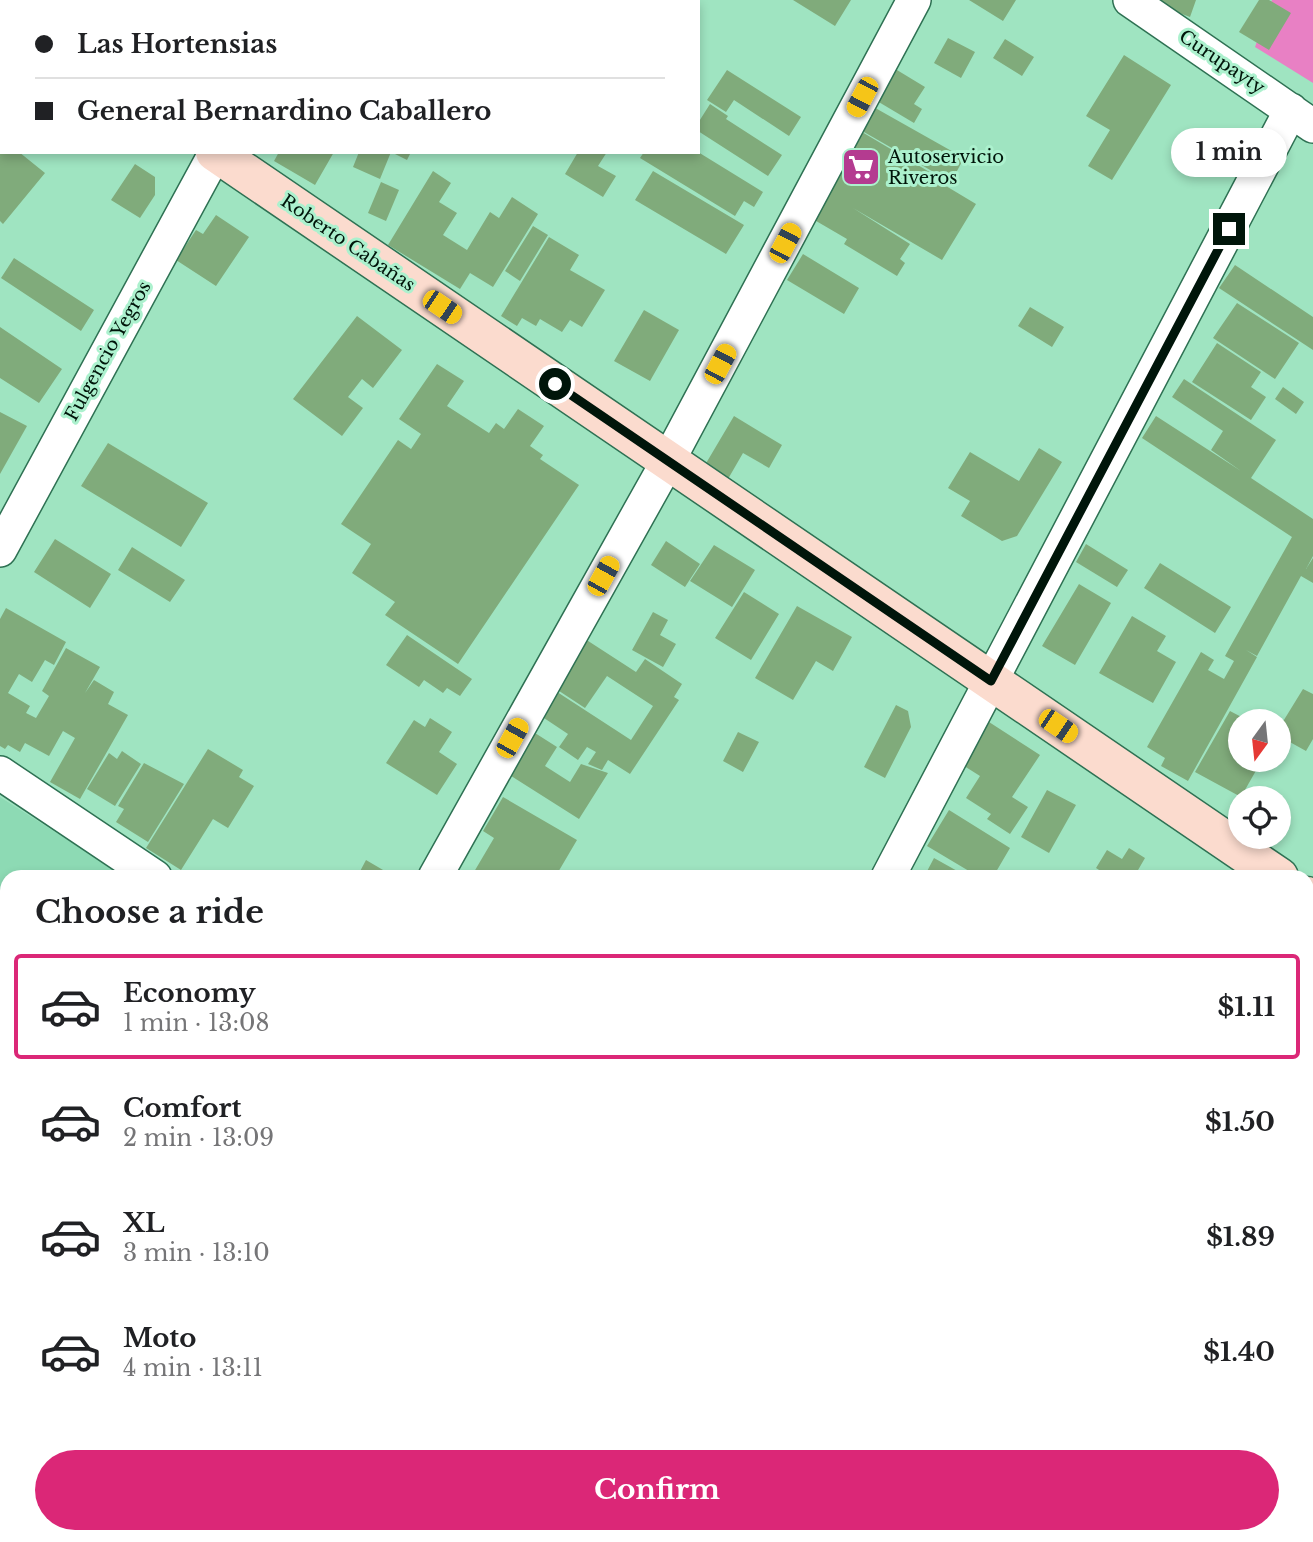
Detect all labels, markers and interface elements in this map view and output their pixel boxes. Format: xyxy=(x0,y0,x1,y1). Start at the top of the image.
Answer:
street label: Curupayty xyxy=(1175,25,1270,99)
text: Las Hortensias xyxy=(77,28,277,60)
car xyxy=(843,74,882,120)
text: General Bernardino Caballero xyxy=(77,95,491,127)
callout: 1 min xyxy=(1171,128,1287,176)
text: 1 min xyxy=(1196,138,1262,166)
supermarket icon: Autoservicio Riveros xyxy=(840,146,882,188)
place label: Autoservicio Riveros xyxy=(887,146,1004,189)
street label: Roberto Cabañas xyxy=(277,190,419,296)
route end xyxy=(1213,213,1245,245)
car xyxy=(766,220,805,266)
street label: Fulgencio Yegros xyxy=(61,277,155,425)
car xyxy=(419,287,466,327)
car xyxy=(701,341,740,387)
route start xyxy=(539,368,571,400)
car xyxy=(584,553,623,599)
car xyxy=(1035,706,1082,746)
north arrow xyxy=(1228,709,1292,772)
map controls xyxy=(1228,709,1291,849)
car xyxy=(493,715,532,761)
button: locate xyxy=(1228,786,1291,849)
text: Choose a ride xyxy=(35,892,264,932)
icon: car xyxy=(39,975,102,1038)
text: Economy xyxy=(123,977,256,1009)
text: $1.11 xyxy=(1217,991,1275,1023)
text: 1 min · 13:08 xyxy=(123,1009,269,1037)
icon: car xyxy=(39,1090,102,1153)
text: Comfort xyxy=(123,1092,241,1124)
text: $1.50 xyxy=(1205,1106,1275,1138)
text: 2 min · 13:09 xyxy=(123,1124,274,1152)
icon: car xyxy=(39,1205,102,1268)
text: XL xyxy=(123,1207,165,1239)
text: $1.89 xyxy=(1206,1221,1275,1253)
text: 3 min · 13:10 xyxy=(123,1239,270,1267)
icon: car xyxy=(39,1320,102,1383)
text: Moto xyxy=(123,1322,196,1354)
text: $1.40 xyxy=(1203,1336,1275,1368)
text: 4 min · 13:11 xyxy=(123,1354,263,1382)
button: Confirm xyxy=(35,1450,1279,1530)

